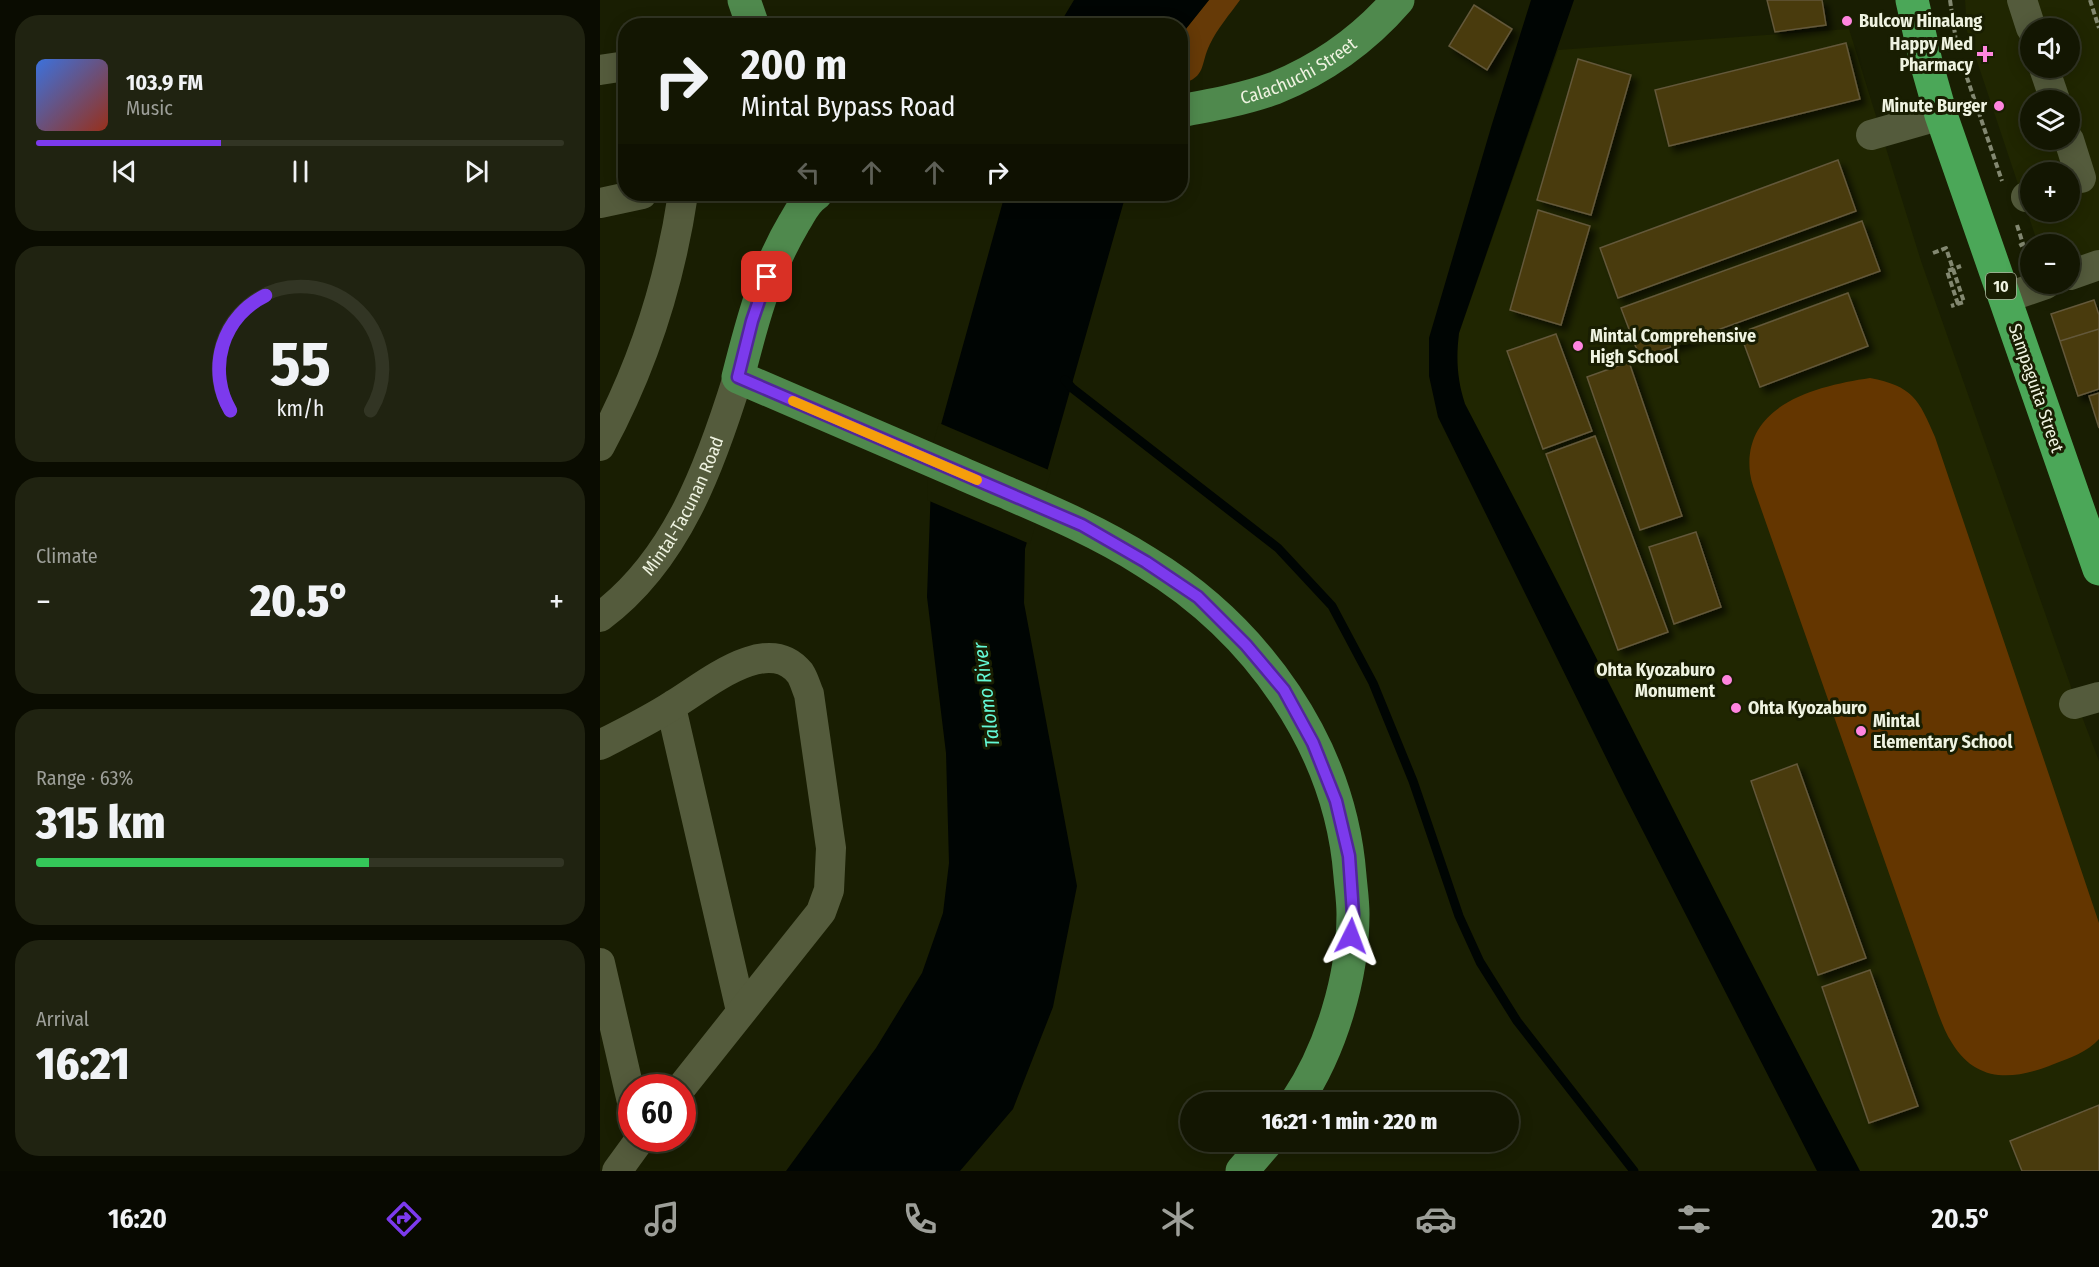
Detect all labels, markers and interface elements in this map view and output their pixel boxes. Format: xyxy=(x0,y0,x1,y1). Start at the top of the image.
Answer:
place label: Bulcow Hinalang xyxy=(1859,10,1982,32)
marker: Bulcow Hinalang xyxy=(1840,14,1854,28)
map controls xyxy=(2020,18,2080,294)
button: sound xyxy=(2020,18,2080,78)
street label: Calachuchi Street xyxy=(1238,33,1361,109)
place label: Happy Med Pharmacy xyxy=(1890,33,1973,76)
text: 200 m xyxy=(741,40,847,90)
icon: right xyxy=(642,42,720,120)
marker: Happy Med Pharmacy xyxy=(1978,47,1992,61)
text: 103.9 FM xyxy=(126,69,203,96)
button: layers xyxy=(2020,90,2080,150)
text: Mintal Bypass Road xyxy=(741,91,955,123)
place label: Minute Burger xyxy=(1882,95,1987,117)
text: Music xyxy=(126,96,173,120)
marker: Minute Burger xyxy=(1992,99,2006,113)
icon: previous xyxy=(108,155,141,188)
icon: pause xyxy=(284,155,317,188)
icon: next xyxy=(460,155,493,188)
icon: left xyxy=(792,156,825,189)
icon: ahead xyxy=(855,156,888,189)
icon: ahead xyxy=(918,156,951,189)
icon: right xyxy=(981,156,1014,189)
button: + xyxy=(2020,162,2080,222)
button: − xyxy=(2020,234,2080,294)
pin xyxy=(741,251,792,302)
icon: arrive xyxy=(750,260,783,293)
road number: 10 xyxy=(1986,273,2016,299)
street label: Sampaguita Street xyxy=(2004,321,2068,455)
place label: Mintal Comprehensive High School xyxy=(1590,325,1756,368)
text: 55 xyxy=(270,327,330,402)
marker: Mintal Comprehensive High School xyxy=(1571,339,1585,353)
text: km/h xyxy=(276,397,324,423)
street label: Mintal-Tacunan Road xyxy=(637,434,728,580)
text: Climate xyxy=(36,544,98,568)
text: 20.5° xyxy=(250,574,350,628)
text: − xyxy=(36,582,51,622)
text: + xyxy=(549,582,564,622)
water label: Talomo River xyxy=(968,640,1004,749)
place label: Ohta Kyozaburo Monument xyxy=(1596,659,1716,702)
marker: Ohta Kyozaburo Monument xyxy=(1720,673,1734,687)
place label: Ohta Kyozaburo xyxy=(1748,697,1867,719)
marker: Ohta Kyozaburo xyxy=(1729,701,1743,715)
place label: Mintal Elementary School xyxy=(1873,710,2012,753)
marker: Mintal Elementary School xyxy=(1854,724,1868,738)
text: Range · 63% xyxy=(36,766,133,790)
text: 315 km xyxy=(36,796,166,850)
position arrow xyxy=(1319,904,1383,968)
text: Arrival xyxy=(36,1007,89,1031)
text: 16:21 xyxy=(36,1037,130,1091)
speed limit sign: 60 xyxy=(618,1074,696,1152)
text: 16:21 · 1 min · 220 m xyxy=(1262,1108,1437,1135)
icon: directions xyxy=(383,1198,425,1240)
icon: music xyxy=(641,1198,683,1240)
icon: phone xyxy=(899,1198,941,1240)
icon: climate xyxy=(1157,1198,1199,1240)
icon: car xyxy=(1415,1198,1457,1240)
icon: filters xyxy=(1673,1198,1715,1240)
text: 16:20 xyxy=(108,1203,167,1235)
text: 20.5° xyxy=(1932,1203,1991,1235)

